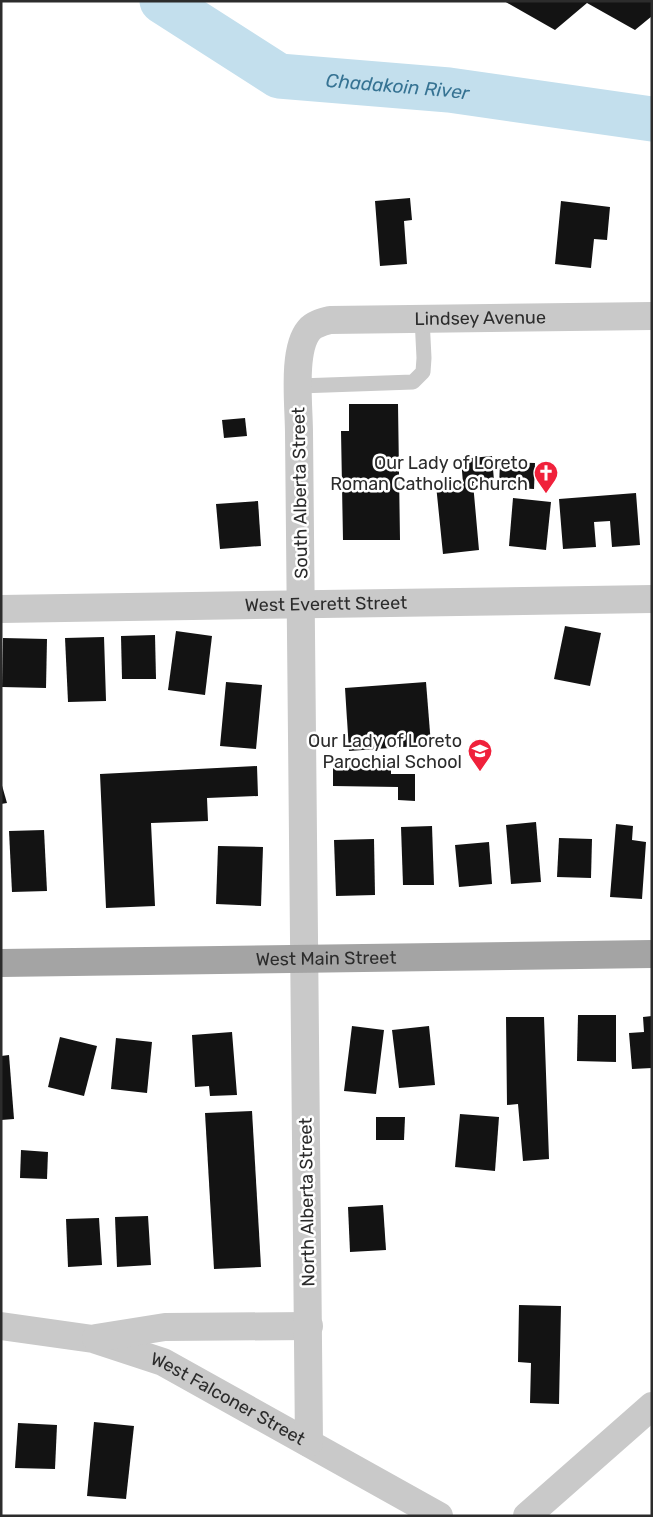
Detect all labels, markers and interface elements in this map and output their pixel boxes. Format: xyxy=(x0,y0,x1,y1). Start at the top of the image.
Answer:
water label: Chadakoin River xyxy=(325,68,472,104)
street label: Lindsey Avenue xyxy=(414,306,546,330)
street label: South Alberta Street xyxy=(288,407,312,579)
place label: Our Lady of Loreto Roman Catholic Church xyxy=(330,452,528,495)
church icon: Our Lady of Loreto Roman Catholic Church xyxy=(533,460,559,494)
street label: West Everett Street xyxy=(245,592,407,616)
place label: Our Lady of Loreto Parochial School xyxy=(308,730,462,773)
school or university icon: Our Lady of Loreto Parochial School xyxy=(467,738,493,772)
street label: West Main Street xyxy=(255,947,397,970)
street label: North Alberta Street xyxy=(295,1117,319,1287)
street label: West Falconer Street xyxy=(148,1348,309,1450)

